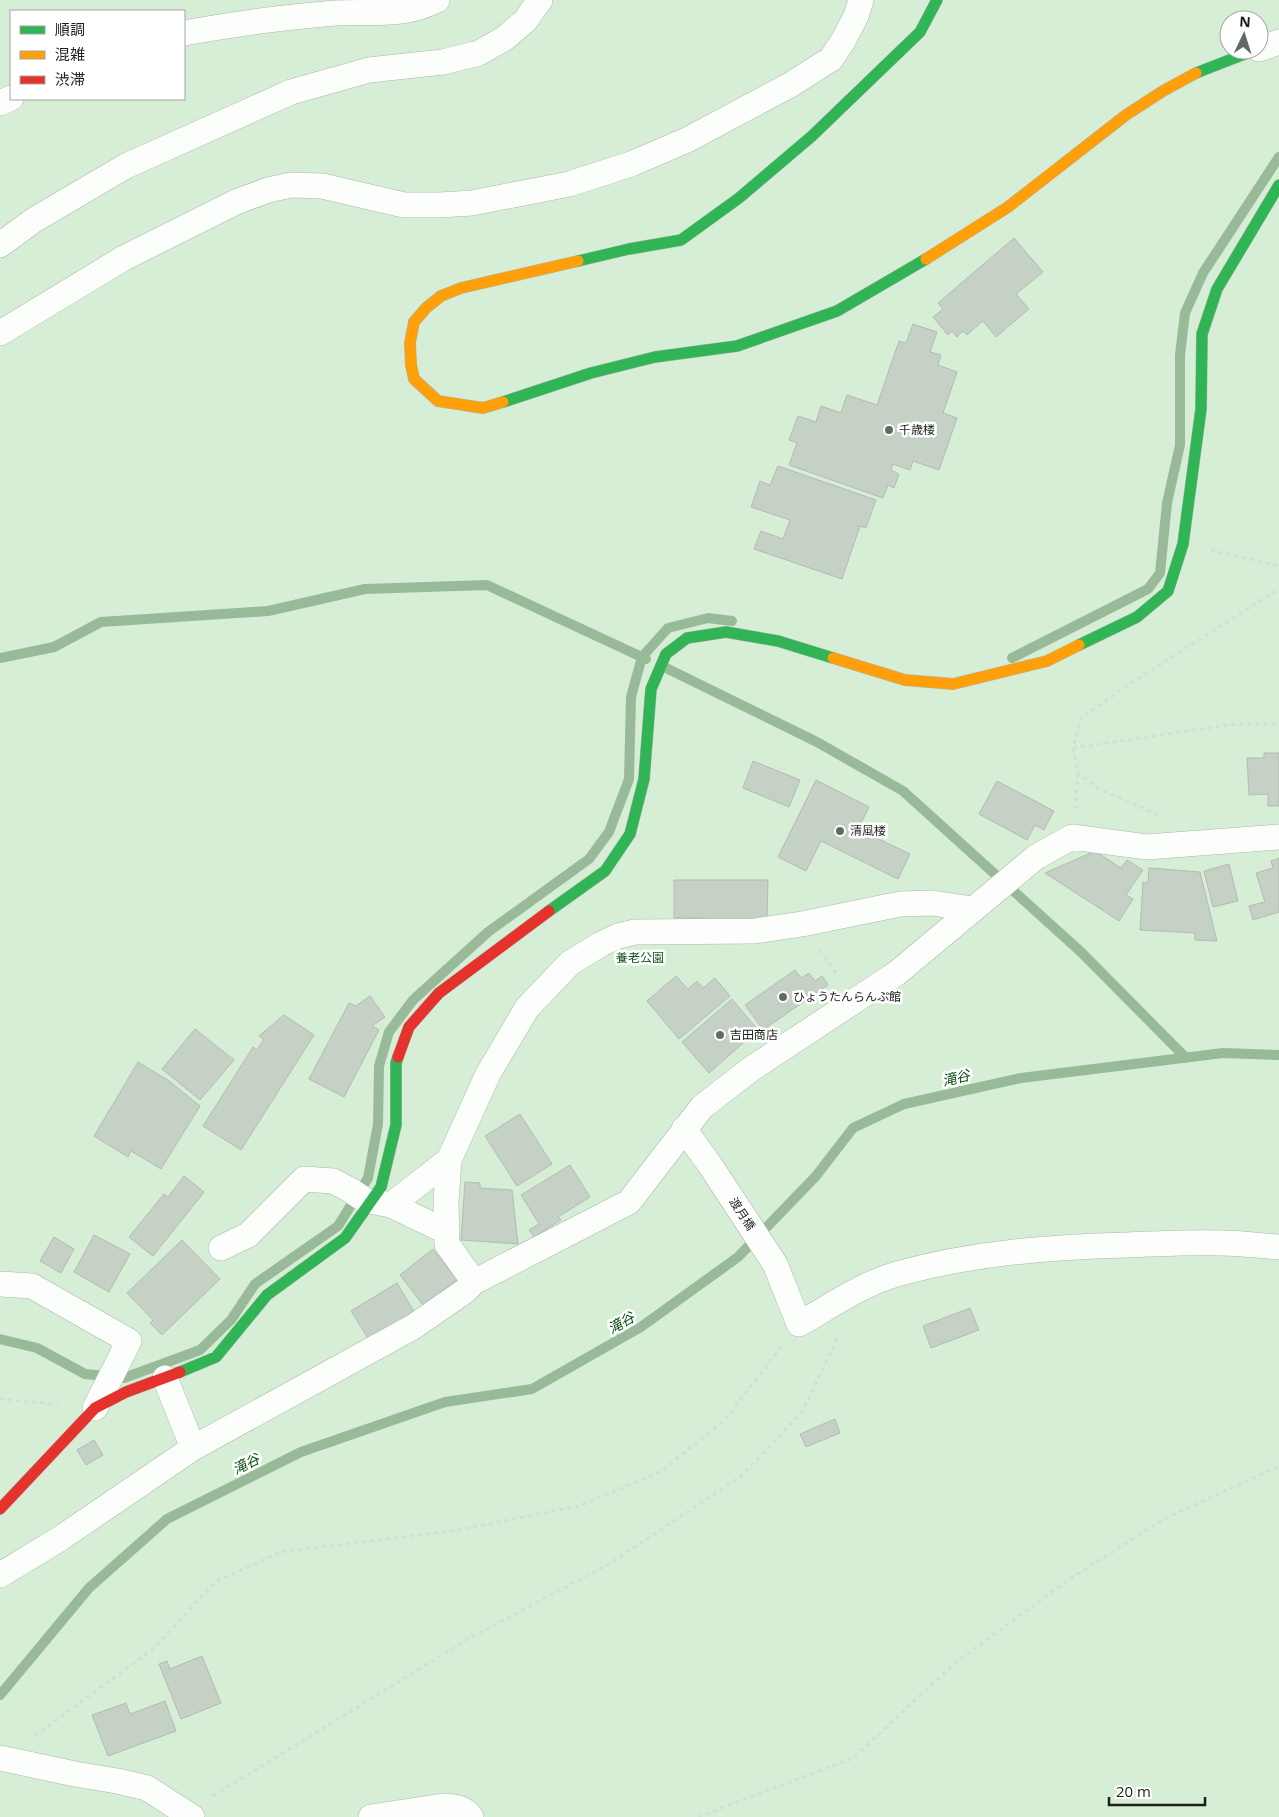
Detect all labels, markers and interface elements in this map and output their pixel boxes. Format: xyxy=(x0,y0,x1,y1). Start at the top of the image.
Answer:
legend xyxy=(10,10,185,100)
north arrow xyxy=(1219,10,1269,60)
text: N xyxy=(1239,12,1251,31)
text: 順調 xyxy=(55,19,85,39)
text: 混雑 xyxy=(55,44,85,64)
text: 渋滞 xyxy=(55,69,85,89)
place label: 千歳楼 xyxy=(899,421,935,438)
marker: 千歳楼 xyxy=(883,424,895,436)
place label: 清風楼 xyxy=(850,822,886,839)
marker: 清風楼 xyxy=(834,825,846,837)
park label: 養老公園 xyxy=(616,949,664,966)
place label: ひょうたんらんぷ館 xyxy=(793,988,901,1005)
marker: ひょうたんらんぷ館 xyxy=(777,991,789,1003)
place label: 吉田商店 xyxy=(730,1026,778,1043)
marker: 吉田商店 xyxy=(714,1029,726,1041)
water label: 滝谷 xyxy=(940,1065,973,1090)
street label: 渡月橋 xyxy=(725,1194,759,1233)
water label: 滝谷 xyxy=(604,1307,638,1338)
water label: 滝谷 xyxy=(229,1448,263,1478)
scale bar xyxy=(1109,1774,1205,1806)
text: 20 m xyxy=(1116,1781,1151,1801)

